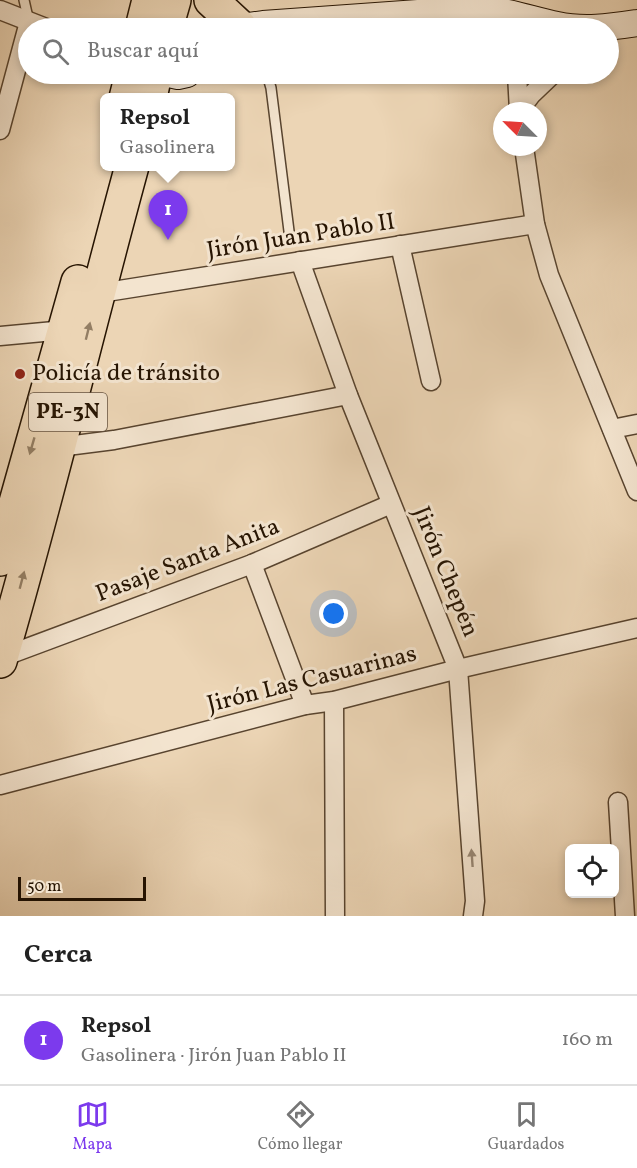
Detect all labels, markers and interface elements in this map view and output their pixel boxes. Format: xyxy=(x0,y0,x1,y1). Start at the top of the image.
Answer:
search box xyxy=(18,18,619,84)
icon: search xyxy=(39,35,72,68)
text: Buscar aquí xyxy=(87,36,199,67)
popup xyxy=(100,93,235,171)
north arrow xyxy=(493,102,547,156)
text: Repsol xyxy=(120,103,190,134)
text: Gasolinera xyxy=(120,134,215,162)
pin: 1 xyxy=(148,190,188,240)
street label: Jirón Juan Pablo II xyxy=(204,205,398,269)
one-way arrow xyxy=(84,322,94,340)
place label: Policía de tránsito xyxy=(32,357,220,391)
marker: Policía de tránsito xyxy=(13,367,27,381)
road number: PE-3N xyxy=(29,393,107,431)
one-way arrow xyxy=(27,437,36,455)
street label: Jirón Chepén xyxy=(403,502,487,642)
street label: Pasaje Santa Anita xyxy=(91,510,285,612)
one-way arrow xyxy=(18,571,28,590)
your location xyxy=(319,599,348,628)
street label: Jirón Las Casuarinas xyxy=(204,638,420,722)
map controls xyxy=(565,844,619,898)
button: locate xyxy=(565,844,619,898)
one-way arrow xyxy=(467,848,477,867)
scale bar xyxy=(18,874,146,902)
text: 50 m xyxy=(27,876,61,898)
text: Cerca xyxy=(24,937,93,973)
text: Repsol xyxy=(81,1011,151,1042)
text: 1 xyxy=(39,1026,48,1054)
text: 160 m xyxy=(561,1026,613,1054)
text: Gasolinera · Jirón Juan Pablo II xyxy=(81,1042,347,1070)
tab: Mapa xyxy=(73,1098,113,1156)
tab: Cómo llegar xyxy=(258,1098,343,1156)
tab: Guardados xyxy=(488,1098,564,1156)

